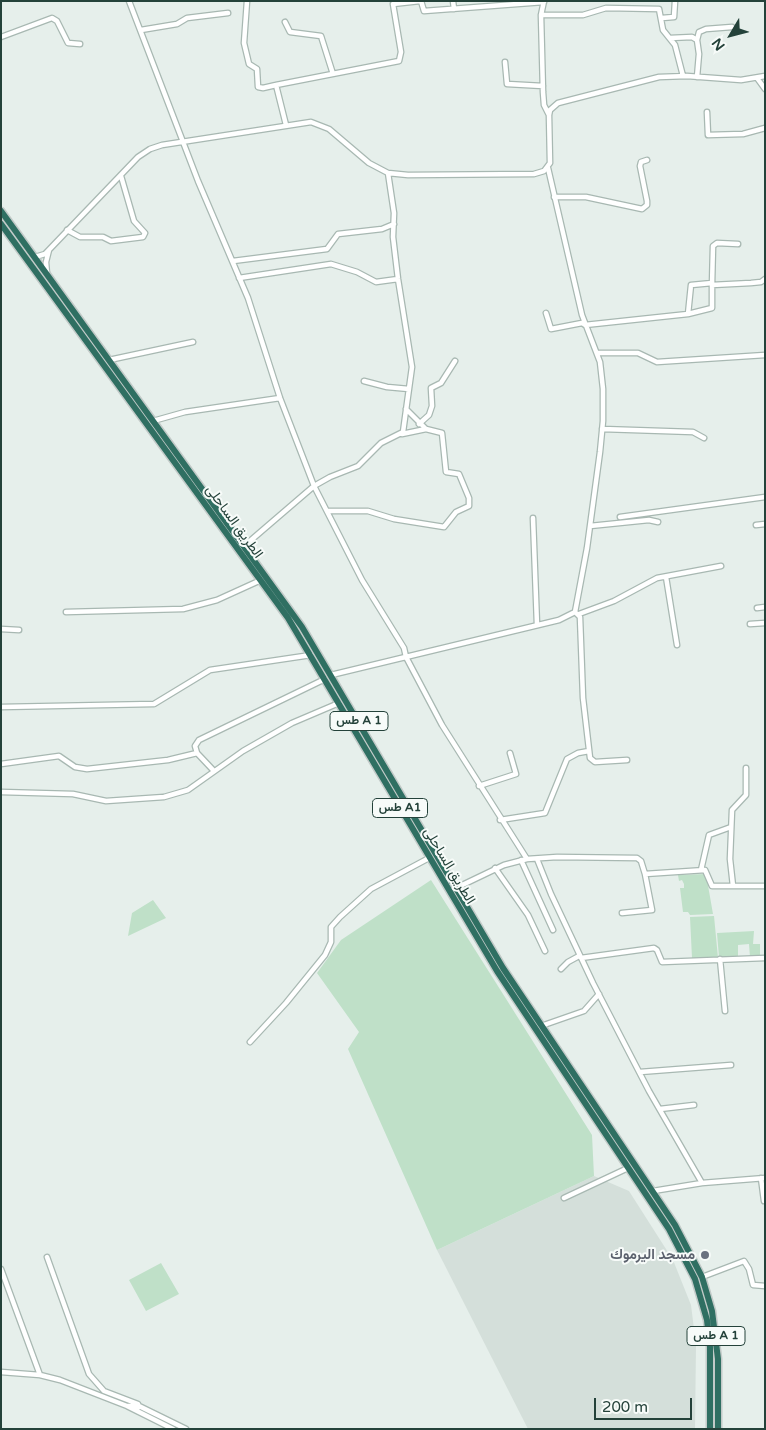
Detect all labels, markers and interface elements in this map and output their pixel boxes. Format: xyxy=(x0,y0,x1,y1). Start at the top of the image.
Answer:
north arrow xyxy=(706,10,756,60)
text: N xyxy=(708,35,729,54)
street label: الطريق الساحلى xyxy=(202,482,266,562)
road number: طس A 1 xyxy=(330,711,388,730)
road number: طس A1 xyxy=(372,798,428,818)
street label: الطريق الساحلى xyxy=(419,825,479,907)
place label: مسجد اليرموك xyxy=(610,1247,695,1263)
marker: مسجد اليرموك xyxy=(699,1249,711,1261)
road number: طس A 1 xyxy=(687,1326,745,1345)
scale bar xyxy=(596,1388,694,1420)
text: 200 m xyxy=(602,1398,648,1416)

